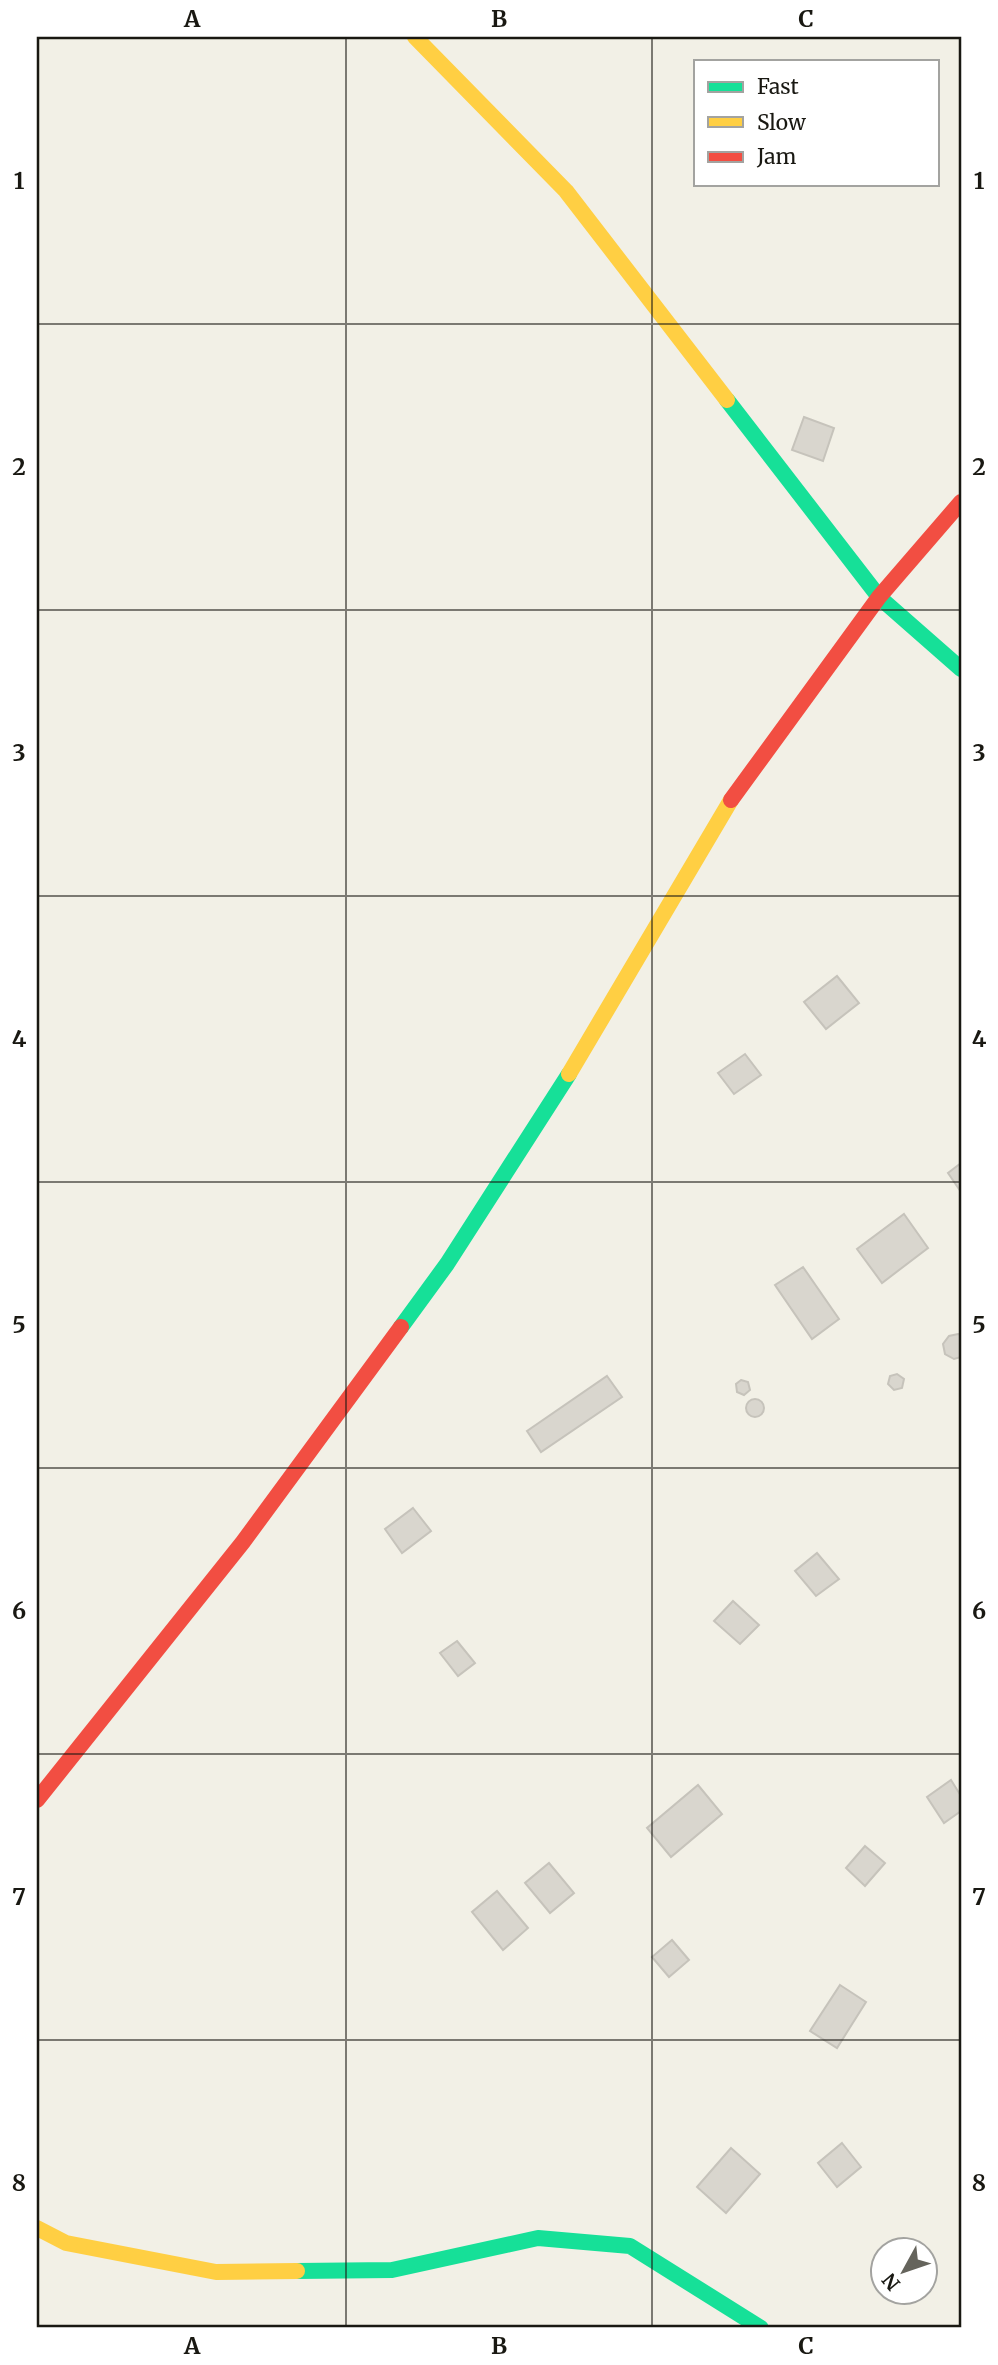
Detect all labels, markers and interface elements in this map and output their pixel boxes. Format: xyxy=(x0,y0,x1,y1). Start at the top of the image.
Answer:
text: A xyxy=(183,4,201,33)
text: B xyxy=(491,4,507,33)
text: C xyxy=(798,4,814,33)
legend xyxy=(694,60,939,186)
text: Fast xyxy=(757,73,799,100)
text: Slow xyxy=(757,109,806,136)
text: Jam xyxy=(756,143,796,170)
text: 1 xyxy=(14,166,25,195)
text: 1 xyxy=(974,166,985,195)
text: 2 xyxy=(12,452,26,481)
text: 2 xyxy=(972,452,986,481)
text: 3 xyxy=(12,738,26,767)
text: 3 xyxy=(972,738,986,767)
text: 4 xyxy=(12,1024,27,1053)
text: 4 xyxy=(972,1024,987,1053)
text: 5 xyxy=(12,1310,26,1339)
text: 5 xyxy=(972,1310,986,1339)
text: 6 xyxy=(12,1596,26,1625)
text: 6 xyxy=(972,1596,986,1625)
text: 7 xyxy=(12,1882,26,1911)
text: 7 xyxy=(972,1882,986,1911)
text: 8 xyxy=(12,2168,26,2197)
text: 8 xyxy=(972,2168,986,2197)
north arrow xyxy=(869,2236,939,2306)
text: N xyxy=(877,2268,905,2295)
text: A xyxy=(183,2331,201,2360)
text: B xyxy=(491,2331,507,2360)
text: C xyxy=(798,2331,814,2360)

